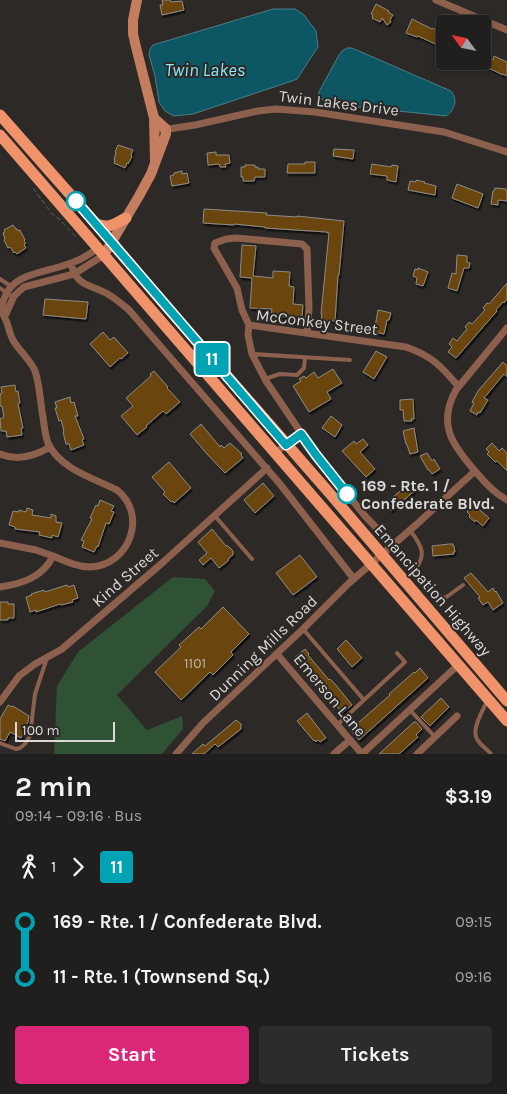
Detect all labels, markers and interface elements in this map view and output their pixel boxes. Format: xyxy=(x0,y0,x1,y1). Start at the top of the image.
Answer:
north arrow xyxy=(436,15,491,70)
map controls xyxy=(436,15,491,70)
water label: Twin Lakes xyxy=(165,59,245,81)
street label: Twin Lakes Drive xyxy=(278,86,400,120)
unlabelled marker xyxy=(66,191,86,211)
street label: McConkey Street xyxy=(255,305,379,339)
line badge: 11 xyxy=(190,343,234,375)
text: 11 xyxy=(206,348,218,370)
place label: 169 - Rte. 1 / Confederate Blvd. xyxy=(361,476,495,513)
marker: 169 - Rte. 1 / Confederate Blvd. xyxy=(337,484,357,504)
street label: Emancipation Highway xyxy=(371,520,496,660)
street label: Kind Street xyxy=(88,543,162,611)
street label: Dunning Mills Road xyxy=(205,591,321,705)
street label: Emerson Lane xyxy=(290,650,370,740)
house number: 1101 xyxy=(184,655,206,672)
scale bar xyxy=(15,719,115,742)
text: 100 m xyxy=(22,722,60,739)
text: 2 min xyxy=(15,770,92,803)
text: $3.19 xyxy=(445,786,492,808)
text: 09:14 – 09:16 · Bus xyxy=(15,806,142,825)
icon: walk xyxy=(15,853,43,881)
icon: forward xyxy=(64,853,92,881)
text: 11 xyxy=(110,856,123,878)
text: 1 xyxy=(51,857,56,876)
text: 169 - Rte. 1 / Confederate Blvd. xyxy=(53,911,322,933)
text: 09:15 xyxy=(455,912,492,931)
text: 11 - Rte. 1 (Townsend Sq.) xyxy=(53,966,270,988)
text: 09:16 xyxy=(455,967,492,986)
button: Start xyxy=(15,1026,249,1084)
button: Tickets xyxy=(259,1026,492,1084)

